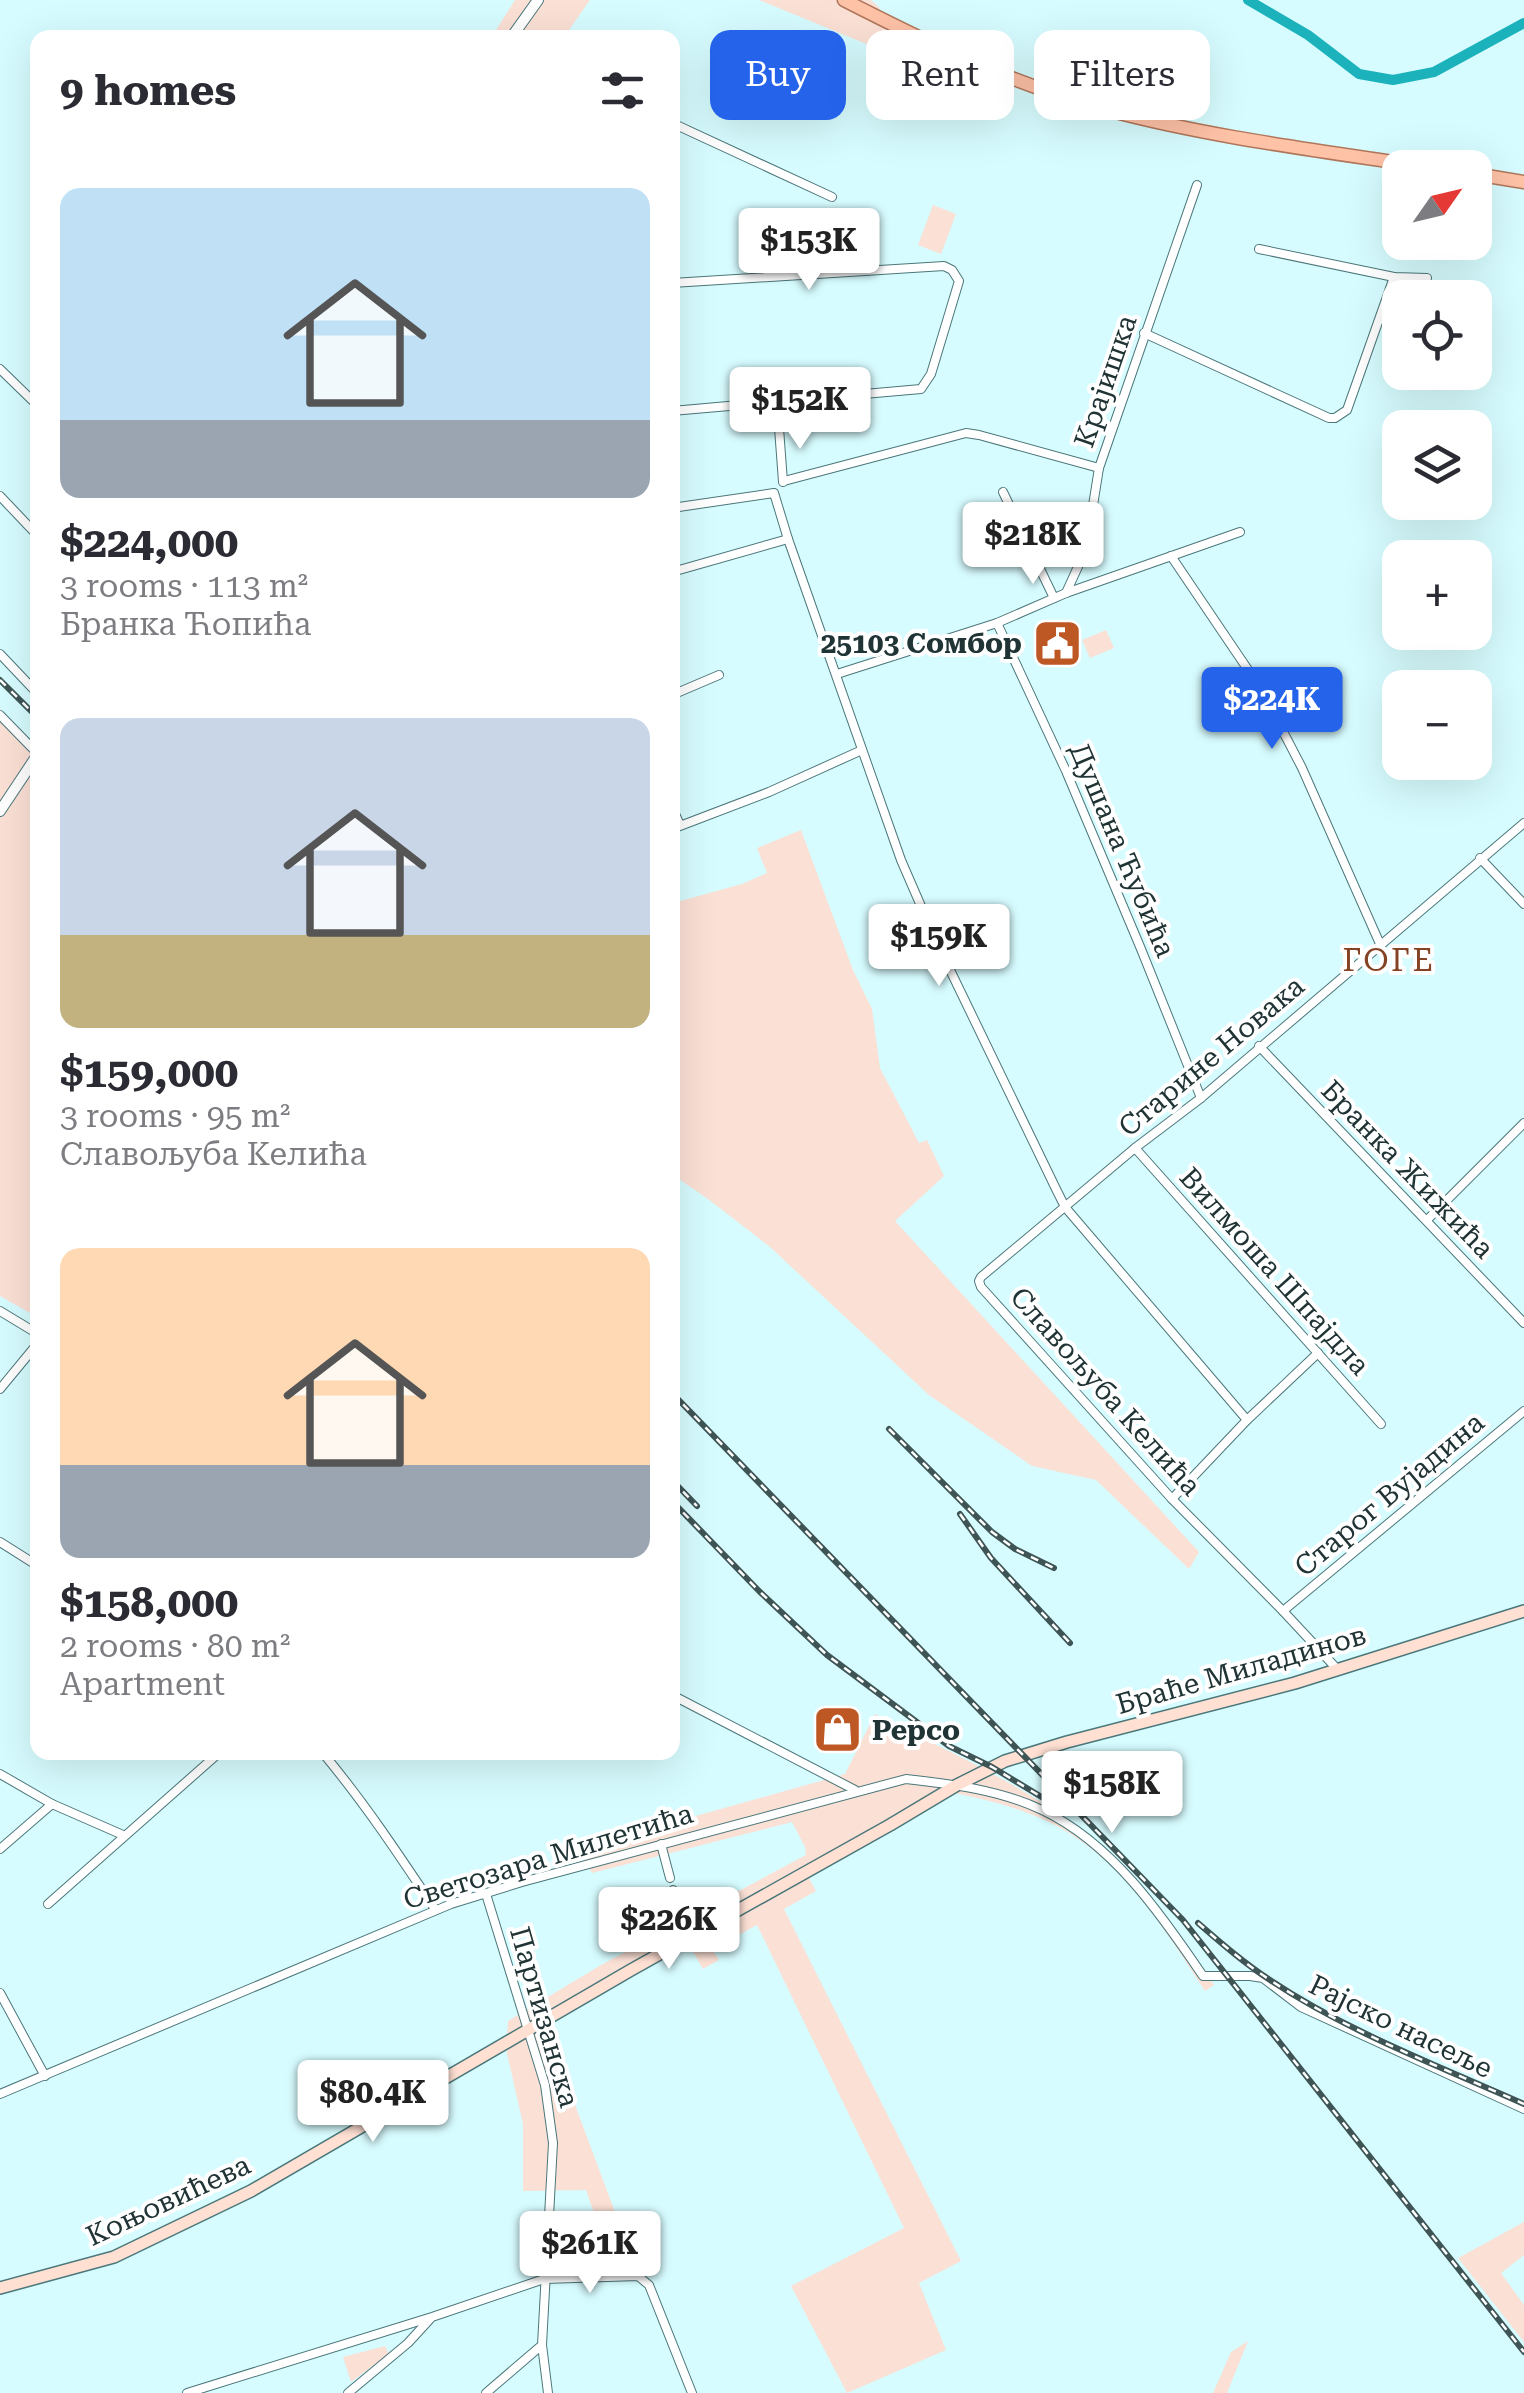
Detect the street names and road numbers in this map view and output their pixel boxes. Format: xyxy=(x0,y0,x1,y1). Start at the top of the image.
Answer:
street label: Крајишка xyxy=(1067,311,1144,452)
street label: Душана Ћубића xyxy=(1063,738,1182,962)
street label: Старине Новака xyxy=(1112,969,1311,1143)
street label: Бранка Жижића xyxy=(1314,1074,1501,1265)
street label: Вилмоша Шпајдла xyxy=(1173,1161,1376,1382)
street label: Славољуба Келића xyxy=(1004,1281,1208,1502)
street label: Старог Вујадина xyxy=(1288,1406,1491,1583)
street label: Браће Миладинов xyxy=(1112,1618,1370,1721)
street label: Светозара Милетића xyxy=(400,1797,697,1916)
street label: Партизанска xyxy=(503,1923,586,2111)
street label: Рајско насеље xyxy=(1304,1968,1498,2085)
street label: Коњовићева xyxy=(81,2148,256,2253)

